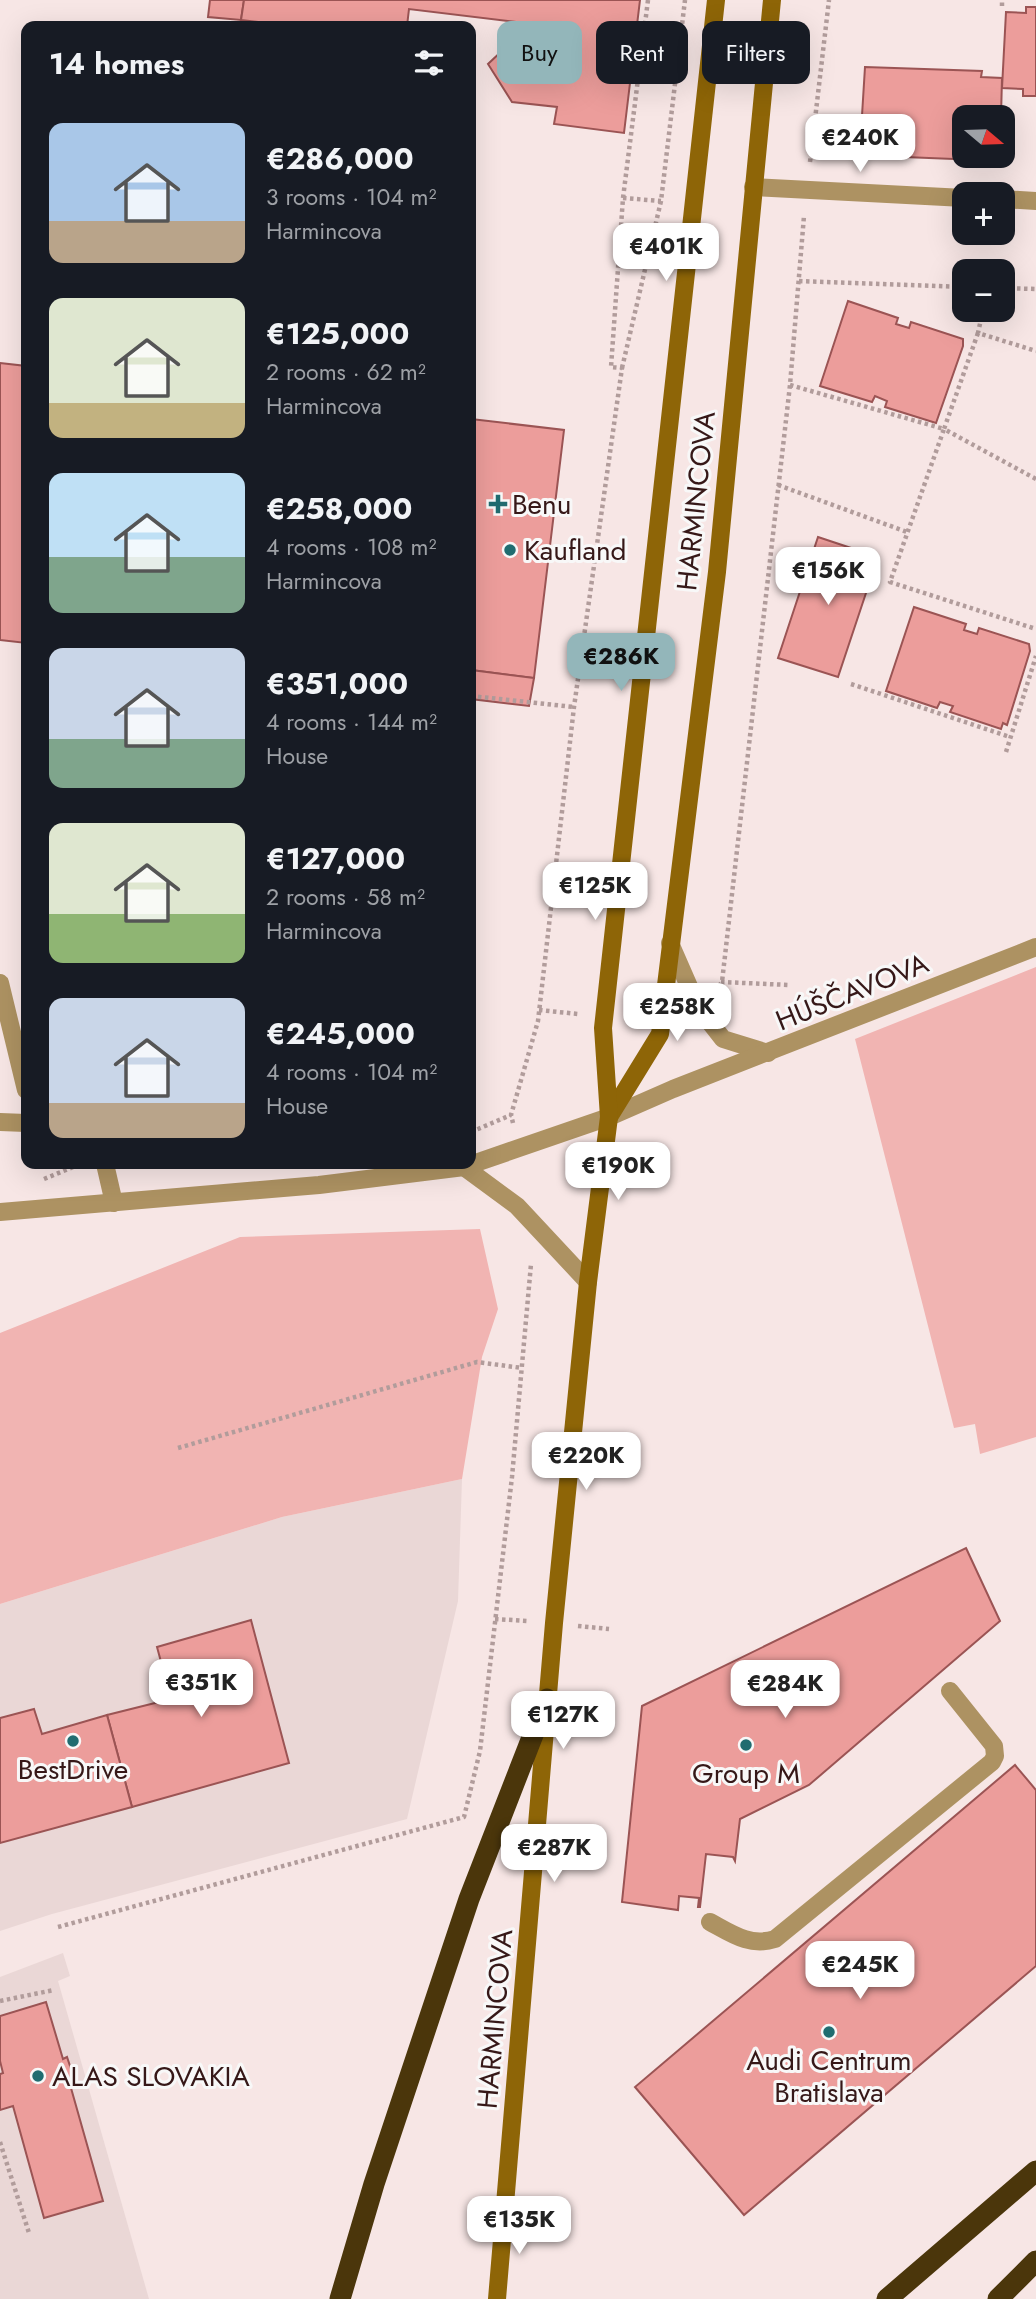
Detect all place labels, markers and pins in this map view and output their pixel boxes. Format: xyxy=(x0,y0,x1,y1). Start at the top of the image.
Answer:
pin: €240K xyxy=(811,114,909,174)
pin: €401K xyxy=(617,224,715,283)
place label: Benu xyxy=(512,484,571,525)
marker: Benu xyxy=(490,496,506,512)
place label: Kaufland xyxy=(524,530,627,571)
marker: Kaufland xyxy=(502,542,518,558)
pin: €156K xyxy=(779,548,877,607)
pin: €286K xyxy=(572,634,670,693)
pin: €125K xyxy=(546,862,644,922)
pin: €258K xyxy=(628,984,726,1043)
pin: €190K xyxy=(569,1142,667,1202)
pin: €220K xyxy=(537,1432,635,1492)
pin: €351K xyxy=(152,1660,250,1719)
pin: €284K xyxy=(736,1660,834,1720)
pin: €127K xyxy=(514,1692,612,1751)
marker: BestDrive xyxy=(65,1733,81,1749)
marker: Group M xyxy=(738,1737,754,1753)
place label: BestDrive xyxy=(18,1749,128,1790)
place label: Group M xyxy=(692,1753,800,1794)
pin: €287K xyxy=(505,1825,603,1884)
pin: €245K xyxy=(811,1941,909,2001)
marker: Audi Centrum Bratislava xyxy=(821,2024,837,2040)
place label: Audi Centrum Bratislava xyxy=(746,2040,912,2113)
place label: ALAS SLOVAKIA xyxy=(52,2056,250,2097)
marker: ALAS SLOVAKIA xyxy=(30,2068,46,2084)
pin: €135K xyxy=(470,2196,568,2256)

